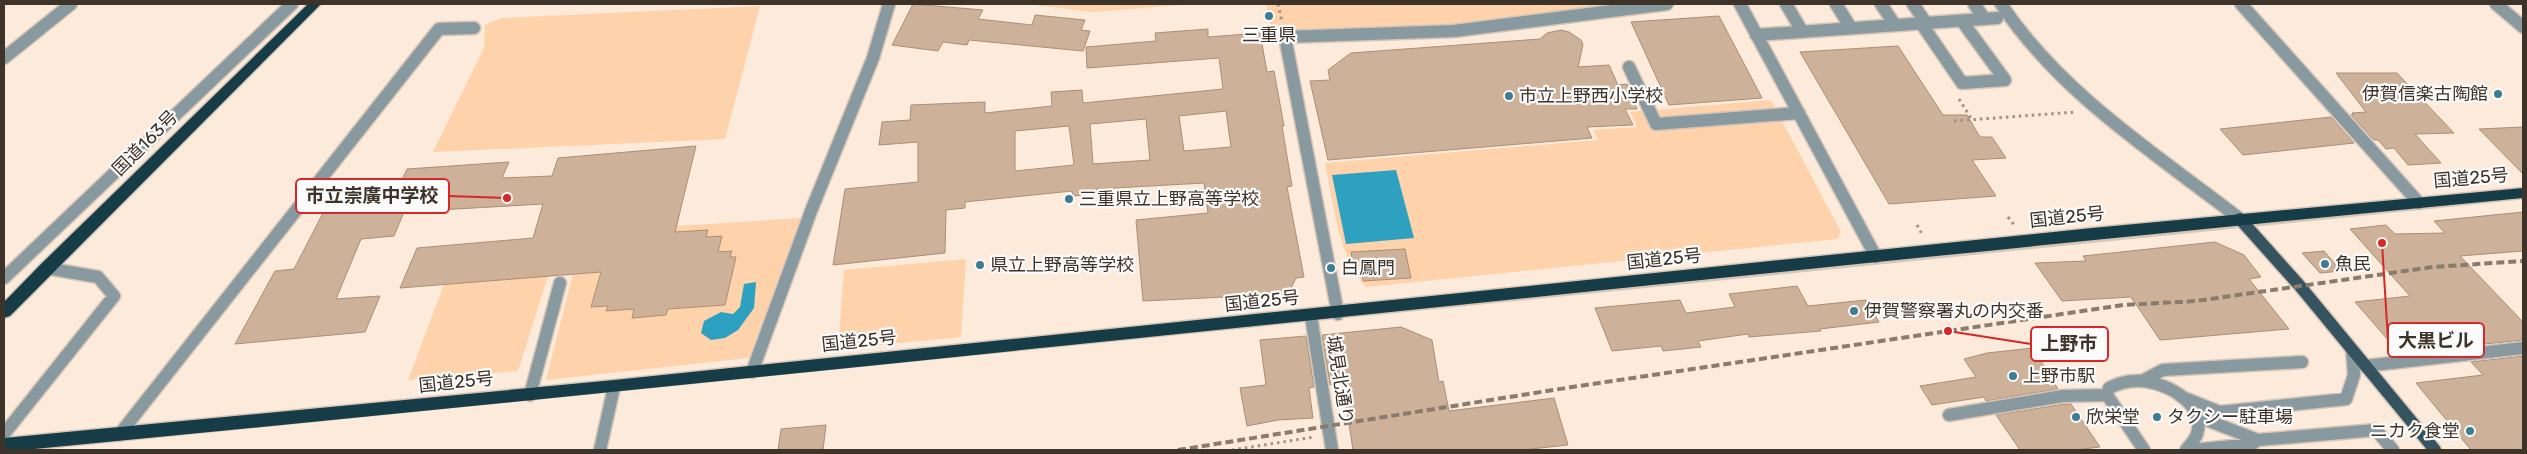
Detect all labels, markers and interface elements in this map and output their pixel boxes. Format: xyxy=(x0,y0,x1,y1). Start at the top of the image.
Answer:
marker: 三重県 xyxy=(1263,10,1275,22)
place label: 三重県 xyxy=(1242,24,1296,46)
place label: 伊賀信楽古陶館 xyxy=(2362,83,2488,105)
place label: 市立上野西小学校 xyxy=(1519,85,1663,107)
marker: 伊賀信楽古陶館 xyxy=(2492,88,2504,100)
marker: 市立上野西小学校 xyxy=(1503,90,1515,102)
street label: 国道163号 xyxy=(108,106,182,180)
street label: 国道25号 xyxy=(2433,164,2509,192)
callout: 市立崇廣中学校 xyxy=(296,179,449,213)
text: 市立崇廣中学校 xyxy=(305,184,439,207)
place label: 三重県立上野高等学校 xyxy=(1079,188,1259,210)
marker: 三重県立上野高等学校 xyxy=(1063,193,1075,205)
street label: 国道25号 xyxy=(2028,202,2106,232)
street label: 国道25号 xyxy=(1625,244,1703,274)
place label: 魚民 xyxy=(2335,253,2371,275)
place label: 県立上野高等学校 xyxy=(990,254,1134,276)
place label: 白鳳門 xyxy=(1341,257,1395,279)
marker: 魚民 xyxy=(2319,258,2331,270)
marker: 県立上野高等学校 xyxy=(974,259,986,271)
marker: 白鳳門 xyxy=(1325,262,1337,274)
street label: 国道25号 xyxy=(1223,286,1301,316)
place label: 伊賀警察署丸の内交番 xyxy=(1864,300,2044,322)
marker: 伊賀警察署丸の内交番 xyxy=(1848,305,1860,317)
callout: 大黒ビル xyxy=(2388,323,2484,357)
street label: 国道25号 xyxy=(820,326,898,356)
callout: 上野市 xyxy=(2031,327,2108,361)
text: 大黒ビル xyxy=(2398,329,2474,352)
text: 上野市 xyxy=(2040,332,2098,355)
street label: 城見北通り xyxy=(1322,334,1358,426)
place label: 上野市駅 xyxy=(2023,365,2095,387)
street label: 国道25号 xyxy=(417,367,495,397)
marker: 上野市駅 xyxy=(2007,370,2019,382)
place label: 欣栄堂 xyxy=(2086,406,2140,428)
place label: タクシー駐車場 xyxy=(2167,406,2293,428)
marker: 欣栄堂 xyxy=(2070,411,2082,423)
marker: タクシー駐車場 xyxy=(2151,411,2163,423)
place label: ニカク食堂 xyxy=(2370,420,2460,442)
marker: ニカク食堂 xyxy=(2464,425,2476,437)

